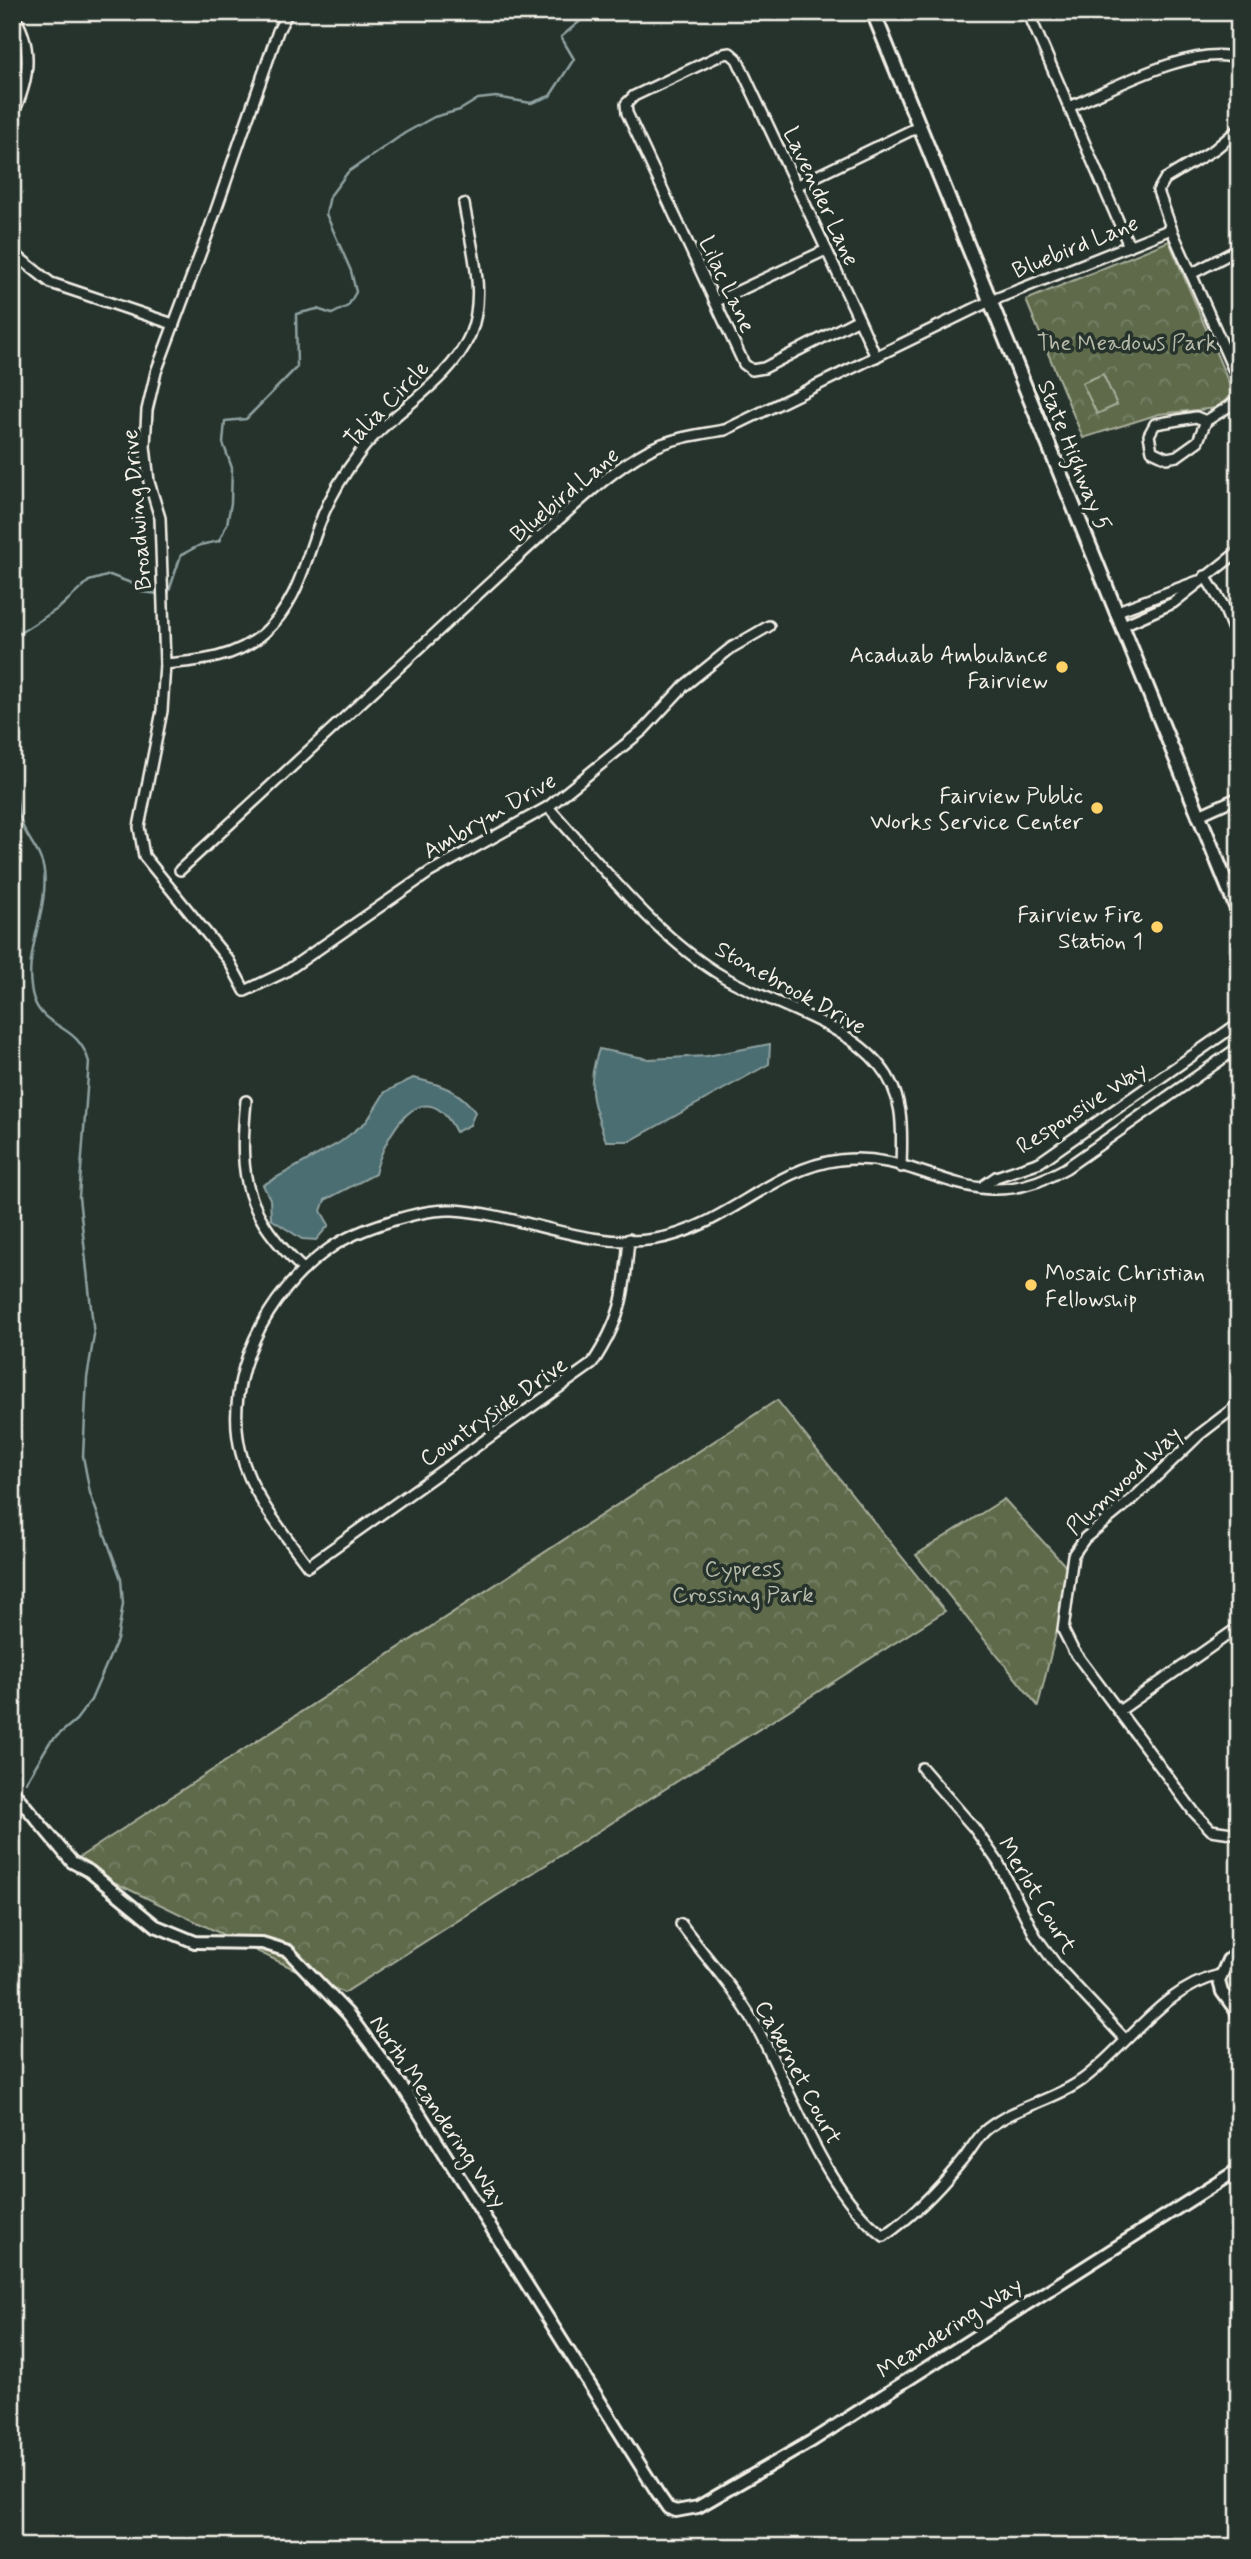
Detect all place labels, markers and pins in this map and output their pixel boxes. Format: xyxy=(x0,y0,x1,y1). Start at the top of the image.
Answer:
place label: Acaduab Ambulance Fairview xyxy=(849,641,1048,697)
marker: Acaduab Ambulance Fairview xyxy=(1054,659,1070,675)
place label: Fairview Public Works Service Center xyxy=(870,782,1083,838)
marker: Fairview Public Works Service Center xyxy=(1089,800,1105,816)
place label: Fairview Fire Station 1 xyxy=(1017,901,1143,957)
marker: Fairview Fire Station 1 xyxy=(1149,919,1165,935)
place label: Mosaic Christian Fellowship xyxy=(1045,1259,1205,1315)
marker: Mosaic Christian Fellowship xyxy=(1023,1277,1039,1293)

